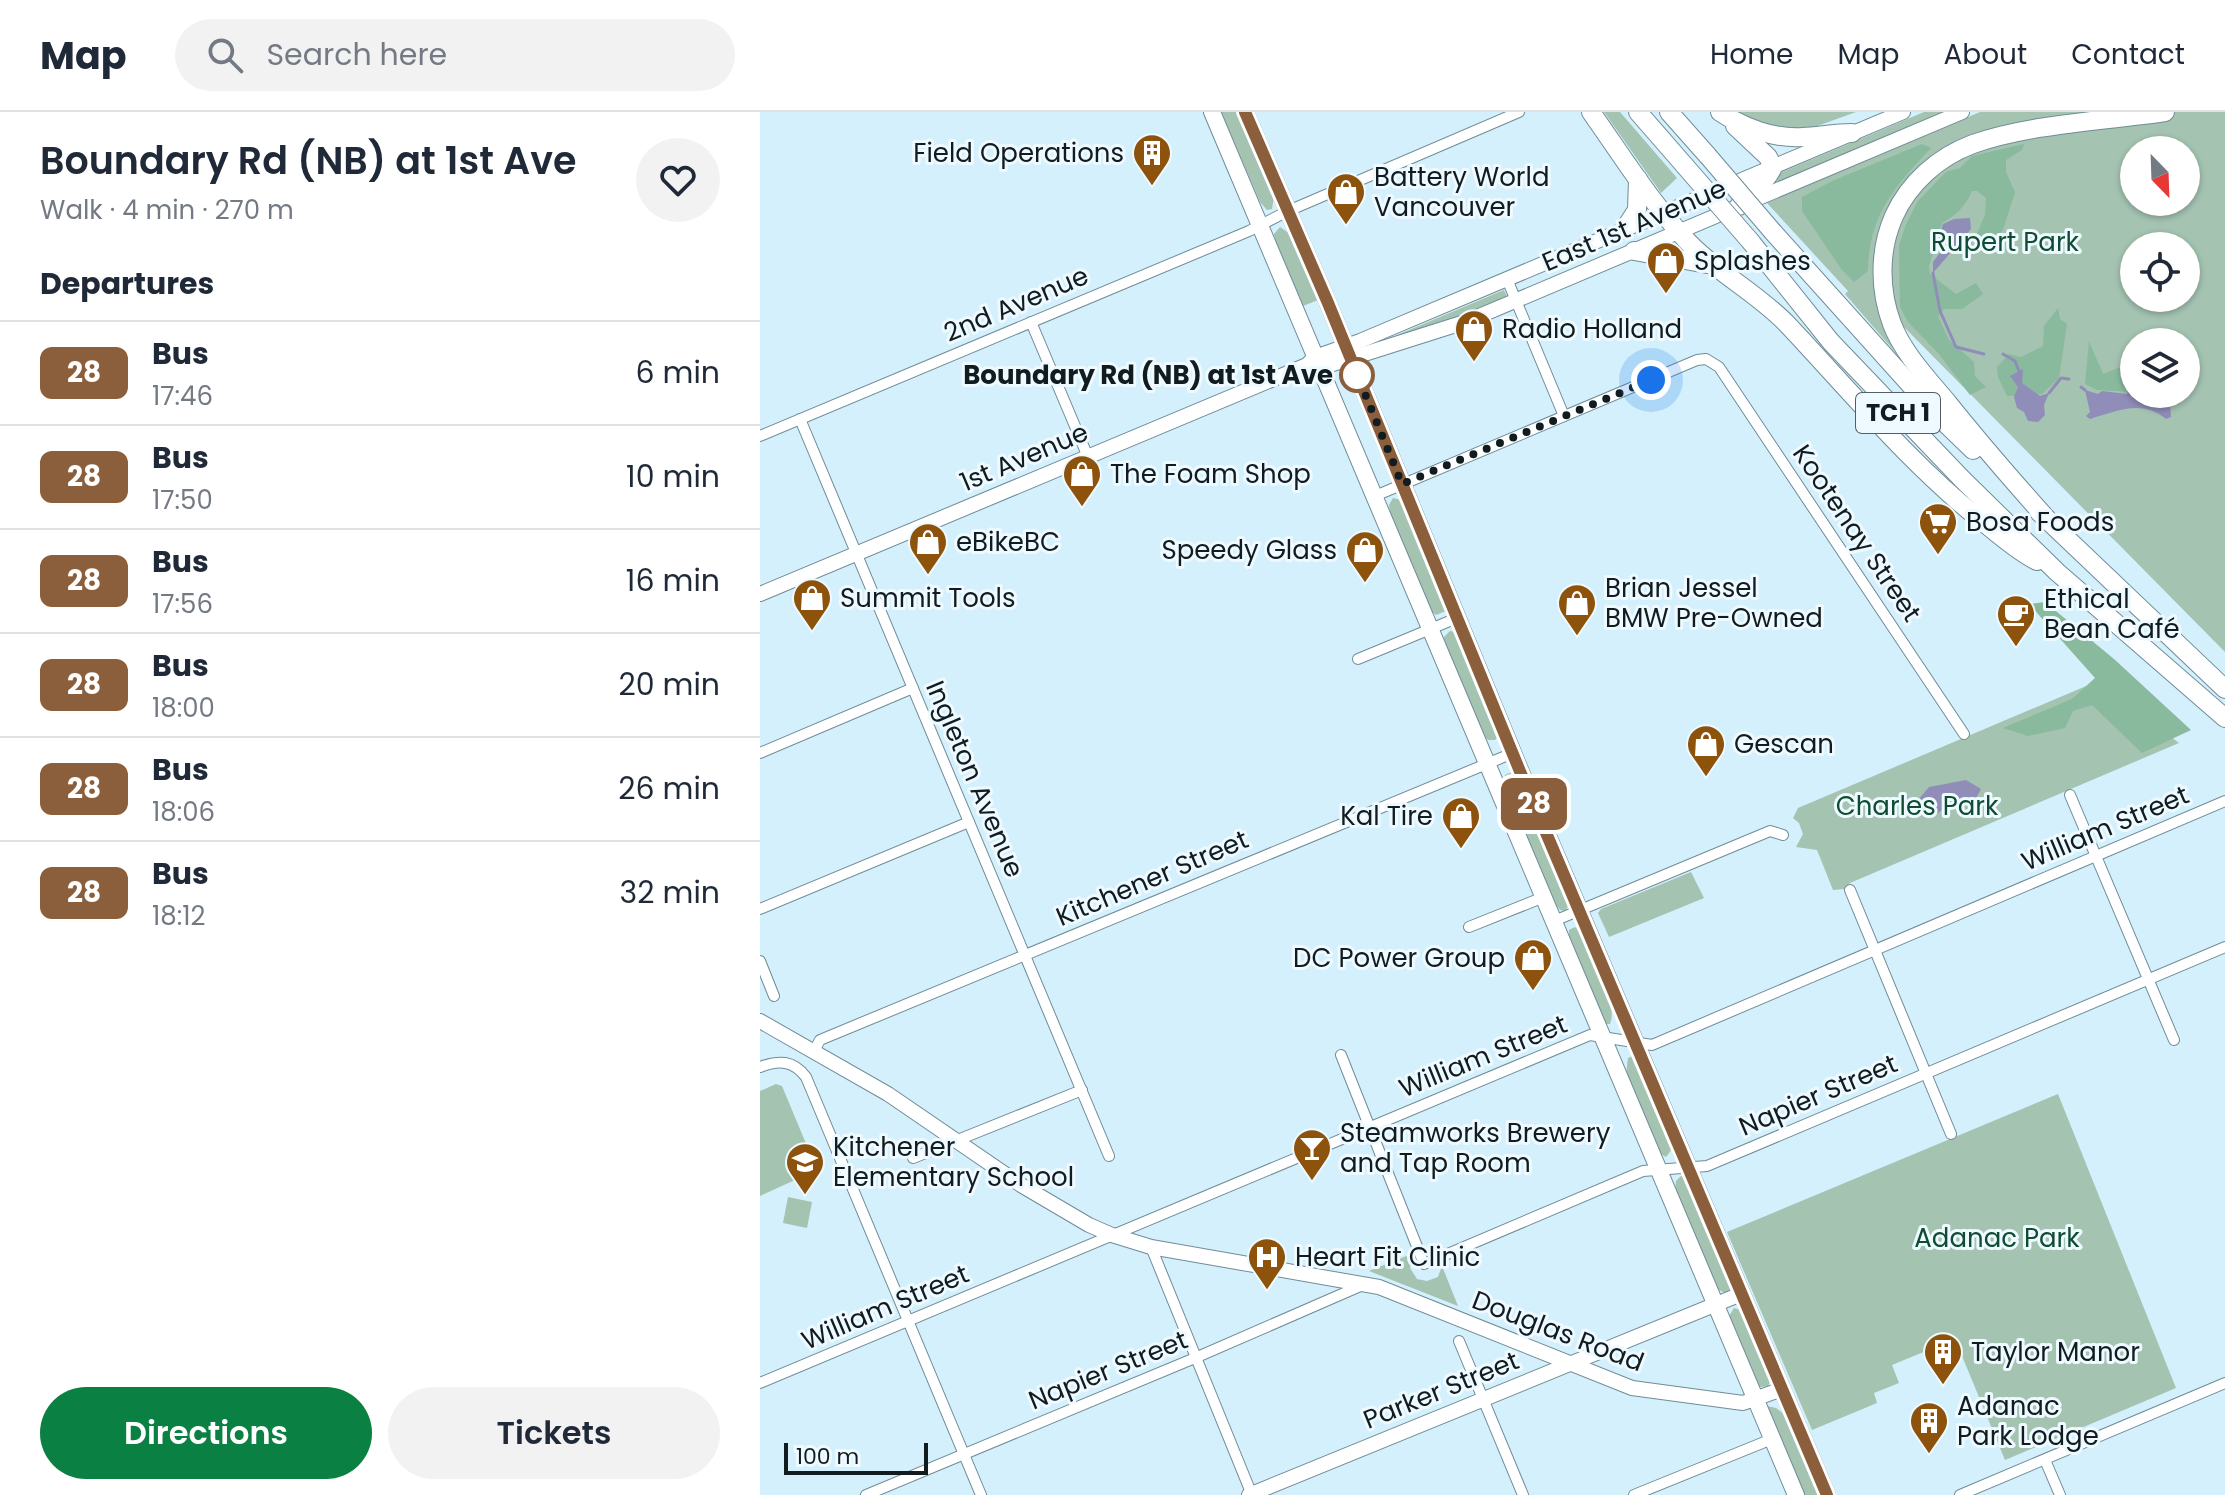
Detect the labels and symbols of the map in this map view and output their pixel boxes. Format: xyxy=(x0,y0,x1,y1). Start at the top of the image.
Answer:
building icon: Field Operations xyxy=(1131,132,1173,187)
place label: Field Operations xyxy=(913,135,1124,171)
north arrow xyxy=(2120,136,2200,216)
place label: Battery World Vancouver xyxy=(1374,159,1550,225)
street label: East 1st Avenue xyxy=(1536,170,1732,280)
shop icon: Battery World Vancouver xyxy=(1325,171,1367,226)
park label: Rupert Park xyxy=(1931,224,2080,260)
shop icon: Splashes xyxy=(1645,240,1687,295)
place label: Splashes xyxy=(1694,243,1811,279)
street label: 2nd Avenue xyxy=(938,257,1094,351)
shop icon: Radio Holland xyxy=(1453,308,1495,363)
place label: Radio Holland xyxy=(1502,311,1682,347)
place label: Boundary Rd (NB) at 1st Ave xyxy=(963,357,1333,393)
marker: Boundary Rd (NB) at 1st Ave xyxy=(1340,358,1374,392)
your location xyxy=(1631,360,1671,400)
road number: TCH 1 xyxy=(1856,393,1940,433)
street label: 1st Avenue xyxy=(954,414,1094,500)
street label: Kootenay Street xyxy=(1784,437,1930,629)
shop icon: The Foam Shop xyxy=(1061,453,1103,508)
place label: The Foam Shop xyxy=(1110,456,1311,492)
supermarket icon: Bosa Foods xyxy=(1917,501,1959,556)
place label: Bosa Foods xyxy=(1966,504,2114,540)
shop icon: eBikeBC xyxy=(907,521,949,576)
place label: eBikeBC xyxy=(956,524,1060,560)
shop icon: Speedy Glass xyxy=(1344,529,1386,584)
place label: Speedy Glass xyxy=(1161,532,1337,568)
place label: Brian Jessel BMW Pre-Owned xyxy=(1605,570,1823,636)
shop icon: Summit Tools xyxy=(791,577,833,632)
place label: Summit Tools xyxy=(840,580,1016,616)
place label: Ethical Bean Café xyxy=(2044,581,2180,647)
shop icon: Brian Jessel BMW Pre-Owned xyxy=(1556,582,1598,637)
cafe icon: Ethical Bean Café xyxy=(1995,593,2037,648)
street label: Ingleton Avenue xyxy=(917,675,1033,883)
shop icon: Gescan xyxy=(1685,723,1727,778)
place label: Gescan xyxy=(1734,726,1834,762)
street label: William Street xyxy=(2016,777,2194,879)
line badge: 28 xyxy=(1498,778,1570,830)
park label: Charles Park xyxy=(1836,788,1999,824)
shop icon: Kal Tire xyxy=(1440,795,1482,850)
place label: Kal Tire xyxy=(1340,798,1433,834)
street label: Kitchener Street xyxy=(1050,821,1254,935)
shop icon: DC Power Group xyxy=(1512,937,1554,992)
place label: DC Power Group xyxy=(1293,940,1505,976)
street label: William Street xyxy=(1394,1006,1572,1106)
street label: Napier Street xyxy=(1733,1045,1903,1145)
place label: Steamworks Brewery and Tap Room xyxy=(1340,1115,1611,1181)
bar icon: Steamworks Brewery and Tap Room xyxy=(1291,1127,1333,1182)
place label: Kitchener Elementary School xyxy=(833,1129,1074,1195)
school or university icon: Kitchener Elementary School xyxy=(784,1141,826,1196)
park label: Adanac Park xyxy=(1914,1220,2080,1256)
hospital icon: Heart Fit Clinic xyxy=(1246,1236,1288,1291)
place label: Heart Fit Clinic xyxy=(1295,1239,1480,1275)
street label: William Street xyxy=(796,1256,974,1358)
street label: Douglas Road xyxy=(1467,1282,1649,1380)
street label: Napier Street xyxy=(1023,1322,1193,1418)
building icon: Taylor Manor xyxy=(1922,1331,1964,1386)
place label: Taylor Manor xyxy=(1971,1334,2140,1370)
street label: Parker Street xyxy=(1358,1342,1524,1438)
place label: Adanac Park Lodge xyxy=(1957,1388,2099,1454)
building icon: Adanac Park Lodge xyxy=(1908,1400,1950,1455)
scale bar xyxy=(784,1439,928,1475)

